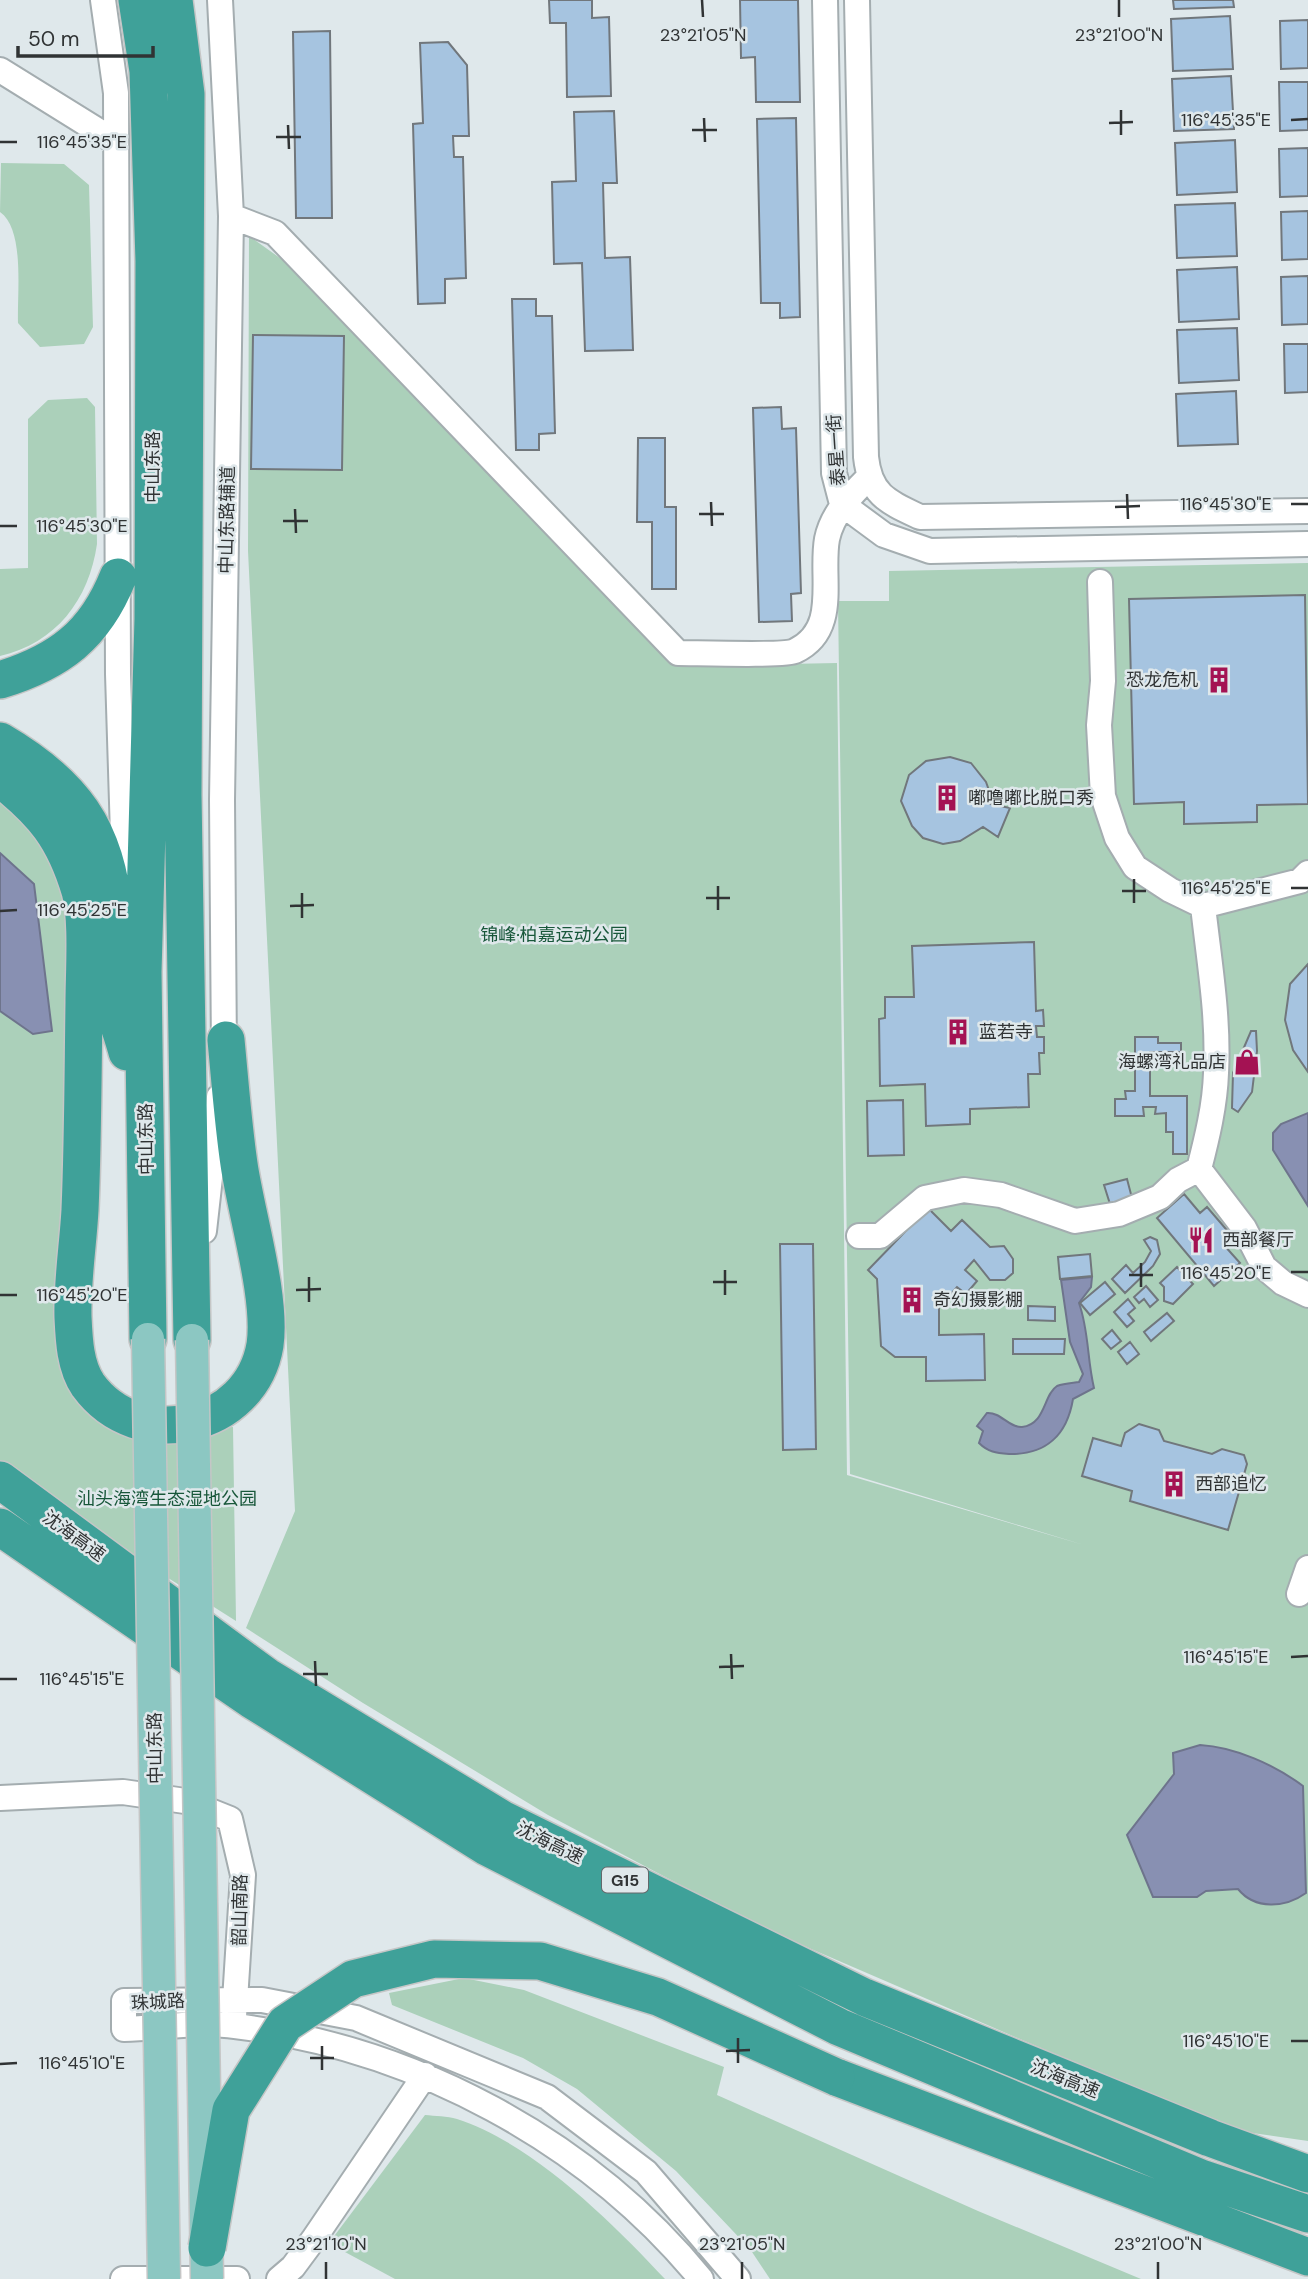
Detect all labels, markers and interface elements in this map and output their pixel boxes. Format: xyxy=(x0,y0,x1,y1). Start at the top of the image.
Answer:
scale bar xyxy=(18,14,152,58)
text: 23°21'05"N xyxy=(660,23,746,47)
text: 23°21'00"N xyxy=(1075,23,1163,47)
text: 50 m xyxy=(28,25,79,53)
text: 116°45'35"E xyxy=(1181,108,1271,132)
text: 116°45'35"E xyxy=(37,130,127,154)
street label: 泰星一街 xyxy=(822,413,850,487)
street label: 中山东路 xyxy=(141,431,165,503)
street label: 中山东路辅道 xyxy=(214,466,240,574)
text: 116°45'30"E xyxy=(1180,492,1272,516)
text: 116°45'30"E xyxy=(36,514,128,538)
building icon: 恐龙危机 xyxy=(1204,665,1234,695)
place label: 恐龙危机 xyxy=(1126,668,1198,692)
building icon: 嘟噜嘟比脱口秀 xyxy=(932,783,962,813)
place label: 嘟噜嘟比脱口秀 xyxy=(968,786,1094,810)
text: 116°45'25"E xyxy=(1181,876,1271,900)
text: 116°45'25"E xyxy=(37,898,127,922)
park label: 锦峰·柏嘉运动公园 xyxy=(480,923,628,947)
building icon: 蓝若寺 xyxy=(943,1017,973,1047)
place label: 蓝若寺 xyxy=(979,1020,1033,1044)
shop icon: 海螺湾礼品店 xyxy=(1232,1047,1262,1077)
place label: 海螺湾礼品店 xyxy=(1118,1050,1226,1074)
street label: 中山东路 xyxy=(133,1103,159,1175)
restaurant icon: 西部餐厅 xyxy=(1186,1225,1216,1255)
place label: 西部餐厅 xyxy=(1222,1228,1294,1252)
text: 116°45'20"E xyxy=(1180,1261,1272,1285)
text: 116°45'20"E xyxy=(36,1283,128,1307)
building icon: 奇幻摄影棚 xyxy=(897,1285,927,1315)
place label: 奇幻摄影棚 xyxy=(933,1288,1023,1312)
building icon: 西部追忆 xyxy=(1159,1469,1189,1499)
place label: 西部追忆 xyxy=(1195,1472,1267,1496)
park label: 汕头海湾生态湿地公园 xyxy=(77,1487,257,1511)
street label: 沈海高速 xyxy=(38,1505,110,1567)
text: 116°45'15"E xyxy=(1184,1645,1268,1669)
text: 116°45'15"E xyxy=(40,1667,124,1691)
street label: 中山东路 xyxy=(142,1712,168,1784)
street label: 沈海高速 xyxy=(512,1816,588,1870)
road number: G15 xyxy=(602,1868,648,1892)
street label: 韶山南路 xyxy=(227,1874,253,1946)
street label: 珠城路 xyxy=(130,1989,186,2015)
text: 116°45'10"E xyxy=(1183,2029,1269,2053)
text: 116°45'10"E xyxy=(39,2051,125,2075)
street label: 沈海高速 xyxy=(1027,2054,1103,2104)
text: 23°21'10"N xyxy=(285,2232,367,2256)
text: 23°21'05"N xyxy=(699,2232,785,2256)
text: 23°21'00"N xyxy=(1114,2232,1202,2256)

